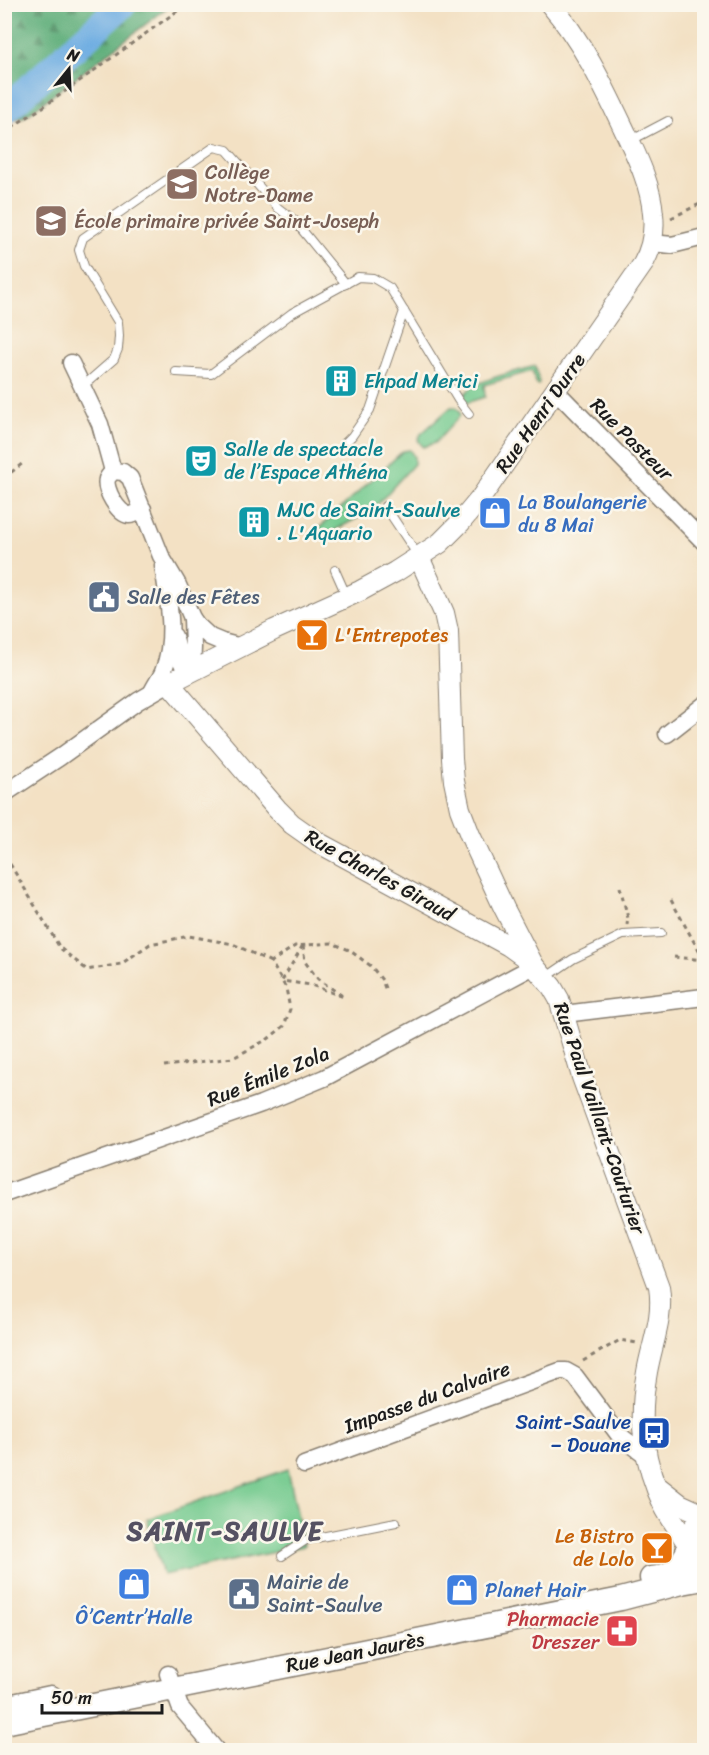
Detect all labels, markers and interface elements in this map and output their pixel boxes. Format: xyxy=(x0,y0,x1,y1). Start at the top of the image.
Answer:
north arrow xyxy=(39,39,99,99)
text: N xyxy=(63,39,84,71)
place label: Collège Notre-Dame xyxy=(205,155,313,213)
school or university icon: Collège Notre-Dame xyxy=(164,166,200,202)
school or university icon: École primaire privée Saint-Joseph xyxy=(33,203,69,239)
place label: École primaire privée Saint-Joseph xyxy=(74,204,379,239)
street label: Rue Henri Durre xyxy=(486,345,595,481)
building icon: Ehpad Merici xyxy=(323,363,359,399)
place label: Ehpad Merici xyxy=(364,364,479,399)
street label: Rue Pasteur xyxy=(581,389,683,490)
place label: Salle de spectacle de l’Espace Athéna xyxy=(224,432,388,490)
theatre icon: Salle de spectacle de l’Espace Athéna xyxy=(183,443,219,479)
place label: La Boulangerie du 8 Mai xyxy=(518,485,647,543)
place label: MJC de Saint-Saulve . L'Aquario xyxy=(277,493,460,551)
shop icon: La Boulangerie du 8 Mai xyxy=(477,495,513,531)
building icon: MJC de Saint-Saulve . L'Aquario xyxy=(236,504,272,540)
public building icon: Salle des Fêtes xyxy=(86,579,122,615)
place label: Salle des Fêtes xyxy=(127,580,260,615)
bar icon: L'Entrepotes xyxy=(294,617,330,653)
place label: L'Entrepotes xyxy=(335,618,449,653)
street label: Rue Charles Giraud xyxy=(298,820,463,932)
street label: Rue Paul Vaillant-Couturier xyxy=(543,998,656,1240)
street label: Rue Émile Zola xyxy=(202,1036,335,1117)
street label: Impasse du Calvaire xyxy=(338,1351,515,1444)
place label: Saint-Saulve – Douane xyxy=(515,1405,631,1463)
bus stop icon: Saint-Saulve – Douane xyxy=(636,1415,672,1451)
district label: SAINT-SAULVE xyxy=(126,1508,325,1554)
place label: Le Bistro de Lolo xyxy=(555,1519,634,1577)
bar icon: Le Bistro de Lolo xyxy=(639,1530,675,1566)
place label: Mairie de Saint-Saulve xyxy=(267,1565,383,1623)
shop icon: Ô’Centr’Halle xyxy=(116,1566,152,1602)
shop icon: Planet Hair xyxy=(444,1572,480,1608)
place label: Planet Hair xyxy=(485,1573,587,1608)
public building icon: Mairie de Saint-Saulve xyxy=(226,1576,262,1612)
place label: Ô’Centr’Halle xyxy=(76,1600,193,1635)
place label: Pharmacie Dreszer xyxy=(507,1602,601,1660)
pharmacy icon: Pharmacie Dreszer xyxy=(604,1613,640,1649)
street label: Rue Jean Jaurès xyxy=(283,1622,428,1683)
scale bar xyxy=(42,1677,162,1715)
text: 50 m xyxy=(51,1682,92,1714)

